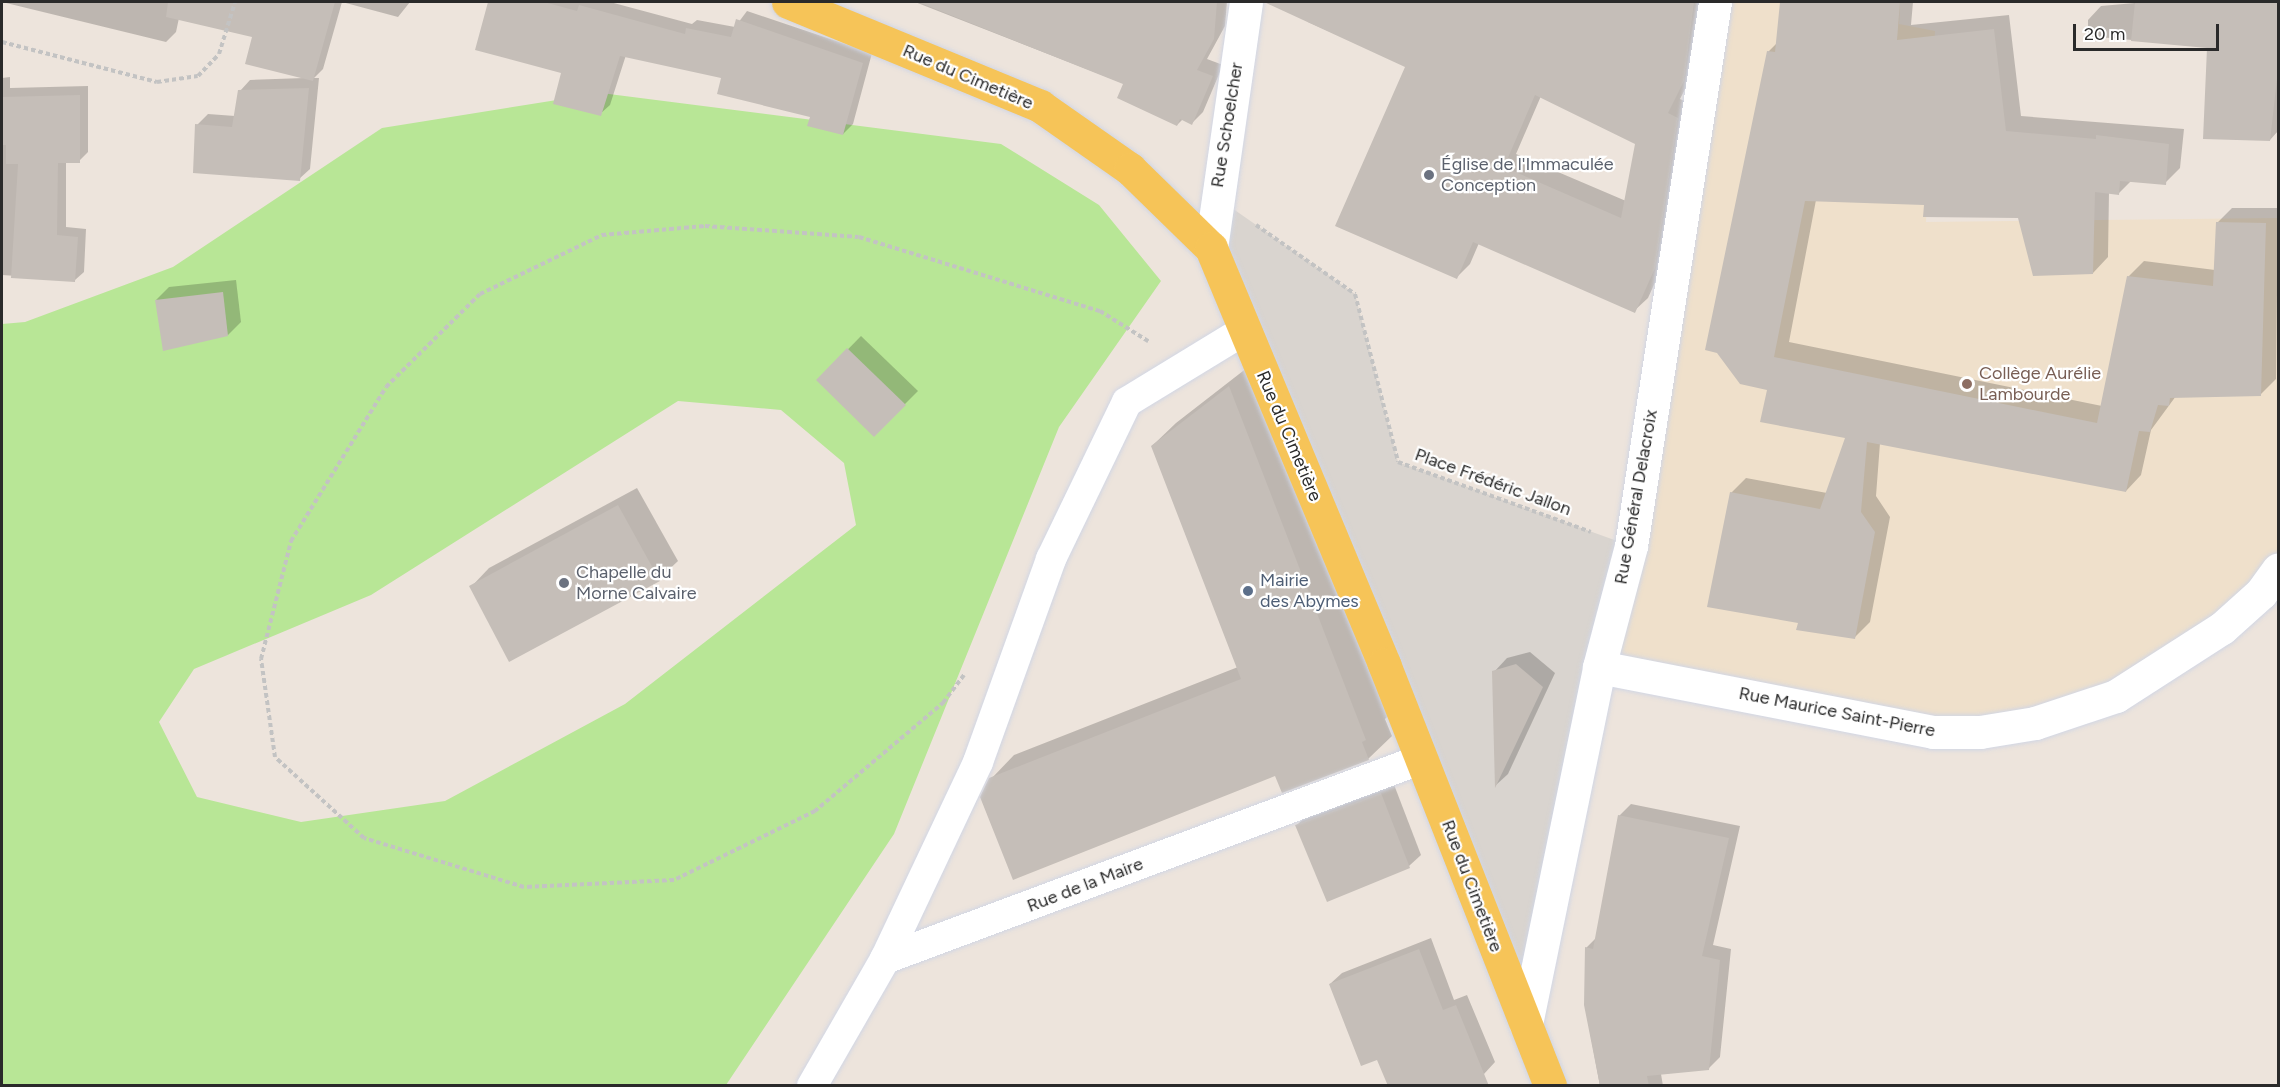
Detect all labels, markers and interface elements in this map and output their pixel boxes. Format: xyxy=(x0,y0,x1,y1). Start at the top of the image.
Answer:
scale bar xyxy=(2076,12,2222,50)
text: 20 m xyxy=(2084,23,2125,45)
street label: Rue du Cimetière xyxy=(900,40,1036,114)
street label: Rue Schoelcher xyxy=(1206,61,1248,189)
place label: Église de l'Immaculée Conception xyxy=(1441,154,1614,196)
marker: Église de l'Immaculée Conception xyxy=(1422,168,1436,182)
place label: Collège Aurélie Lambourde xyxy=(1979,363,2101,406)
street label: Rue du Cimetière xyxy=(1252,368,1326,504)
marker: Collège Aurélie Lambourde xyxy=(1960,377,1974,391)
street label: Rue Général Delacroix xyxy=(1610,408,1662,586)
street label: Place Frédéric Jallon xyxy=(1412,444,1574,520)
place label: Chapelle du Morne Calvaire xyxy=(576,562,697,604)
place label: Mairie des Abymes xyxy=(1260,570,1359,612)
marker: Chapelle du Morne Calvaire xyxy=(557,576,571,590)
marker: Mairie des Abymes xyxy=(1241,584,1255,598)
street label: Rue Maurice Saint-Pierre xyxy=(1737,682,1937,742)
street label: Rue du Cimetière xyxy=(1437,817,1507,955)
street label: Rue de la Maire xyxy=(1024,853,1146,917)

